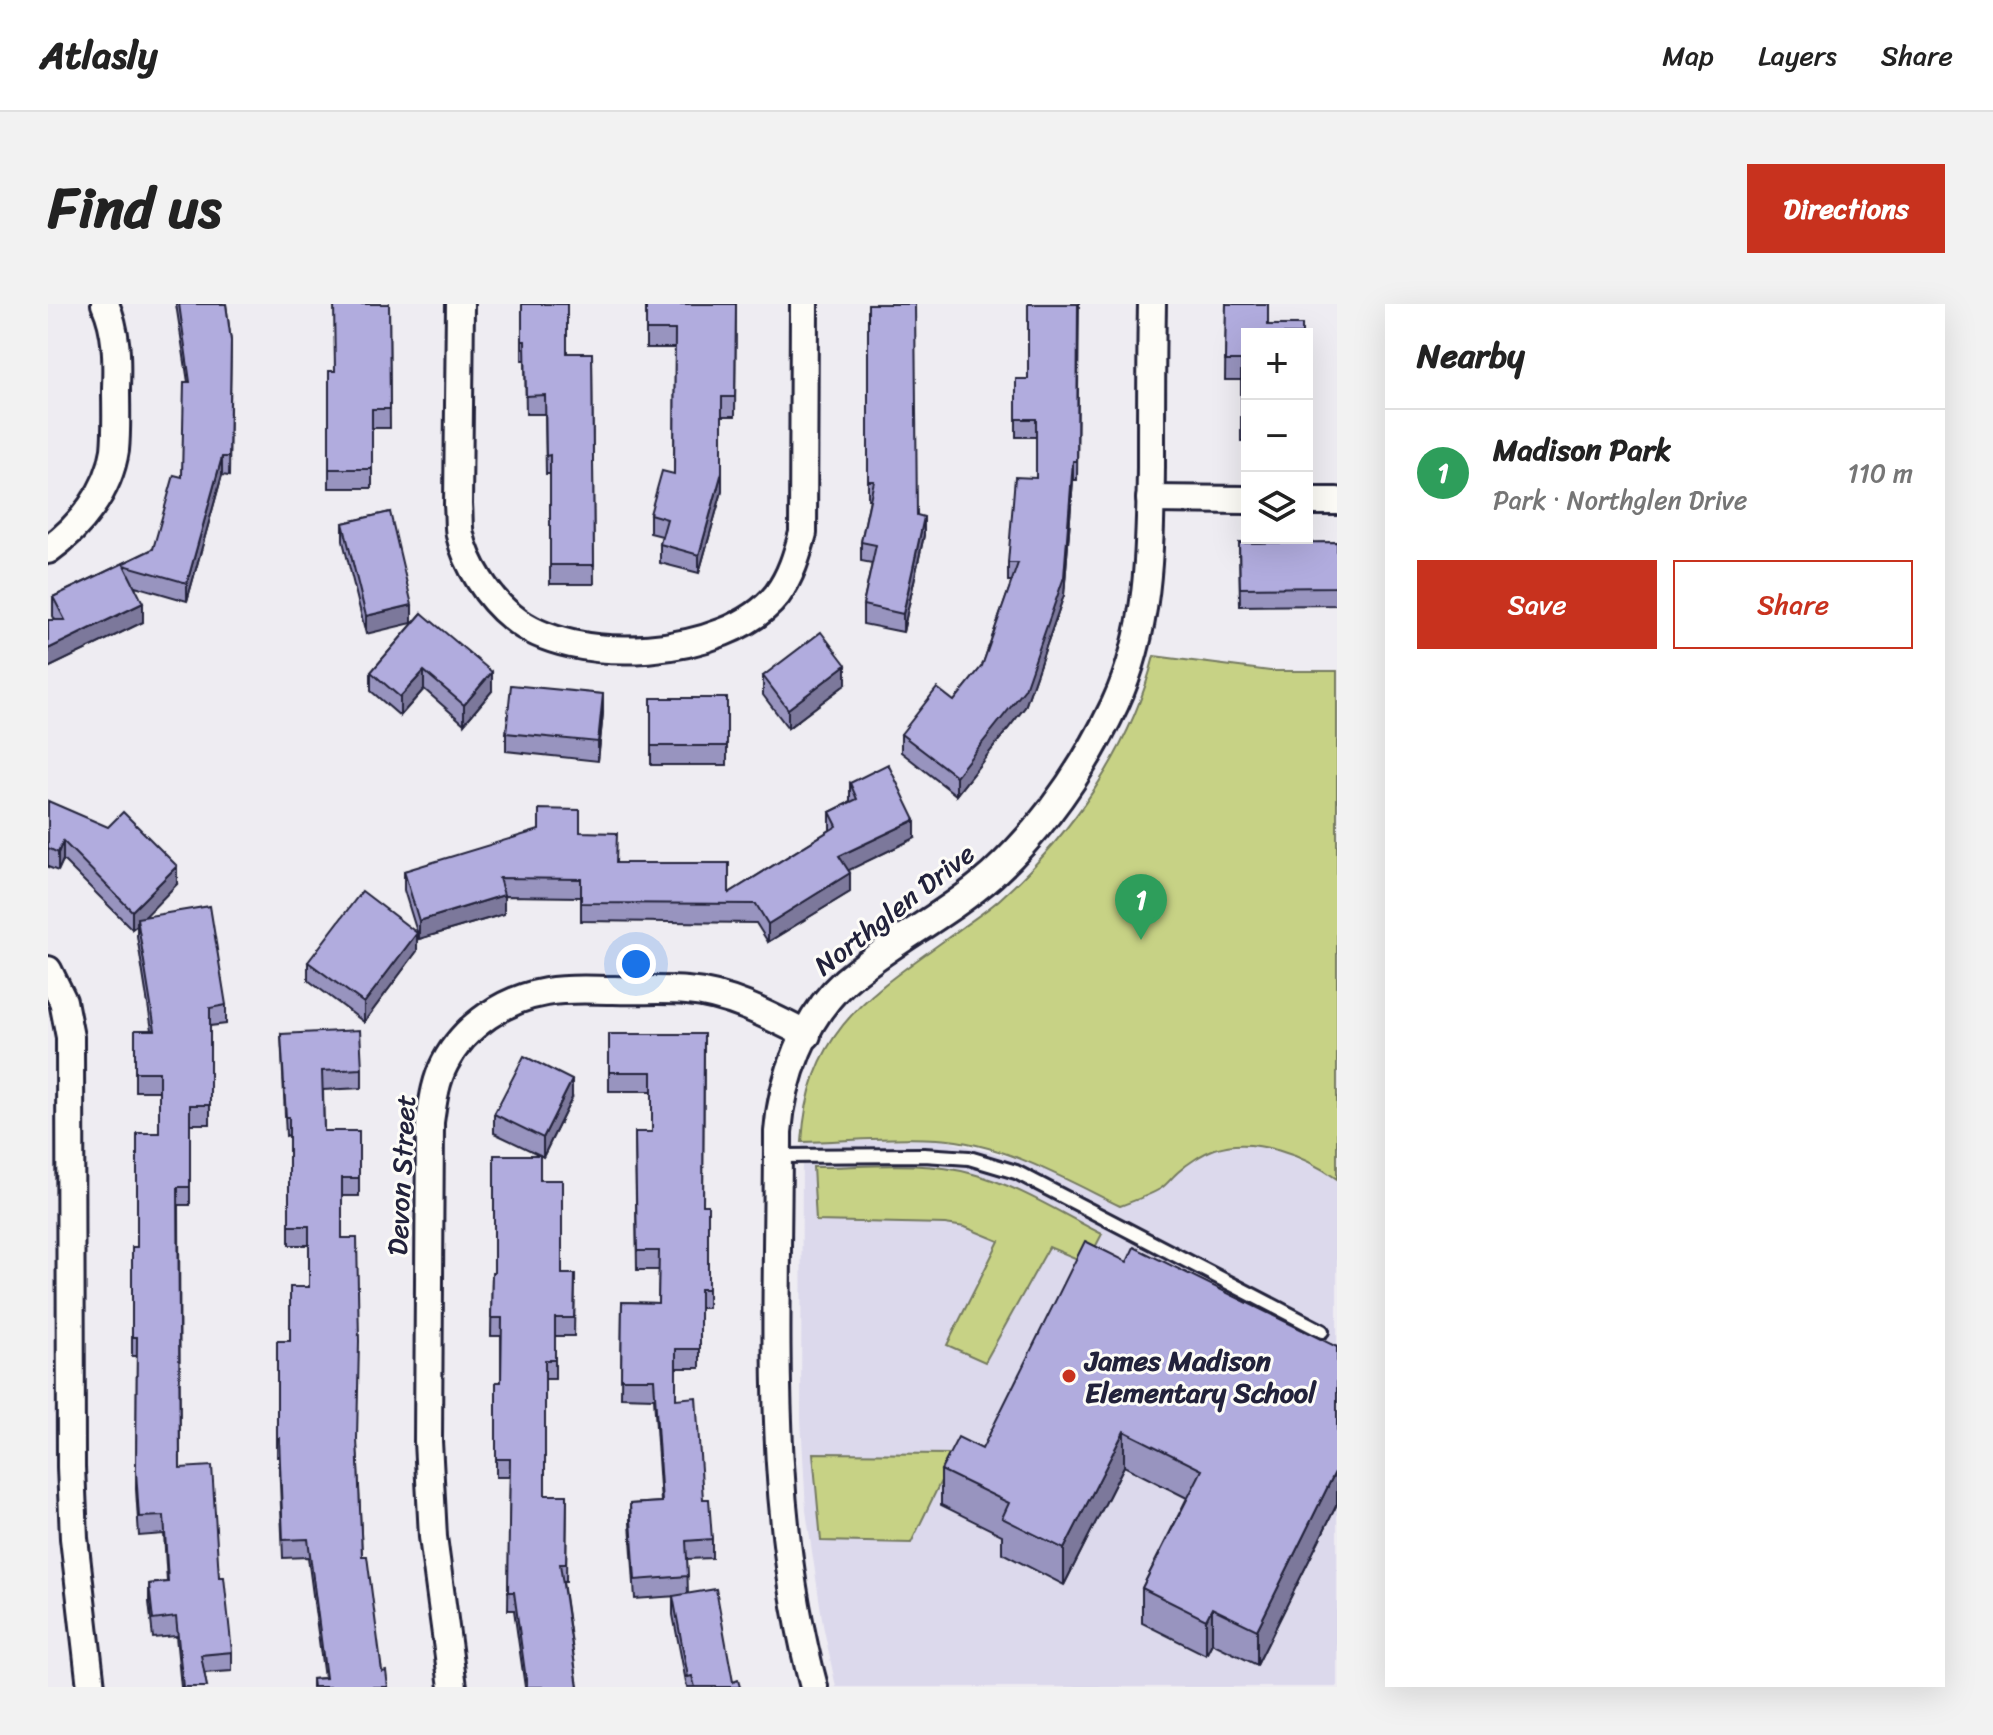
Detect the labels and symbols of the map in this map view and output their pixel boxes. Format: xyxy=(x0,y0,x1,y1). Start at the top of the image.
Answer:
street label: Northglen Drive xyxy=(803,830,986,989)
pin: 1 xyxy=(1115,874,1167,940)
your location xyxy=(616,944,656,984)
street label: Devon Street xyxy=(373,1093,430,1257)
place label: James Madison Elementary School xyxy=(1083,1336,1317,1417)
marker: James Madison Elementary School xyxy=(1060,1367,1078,1385)

